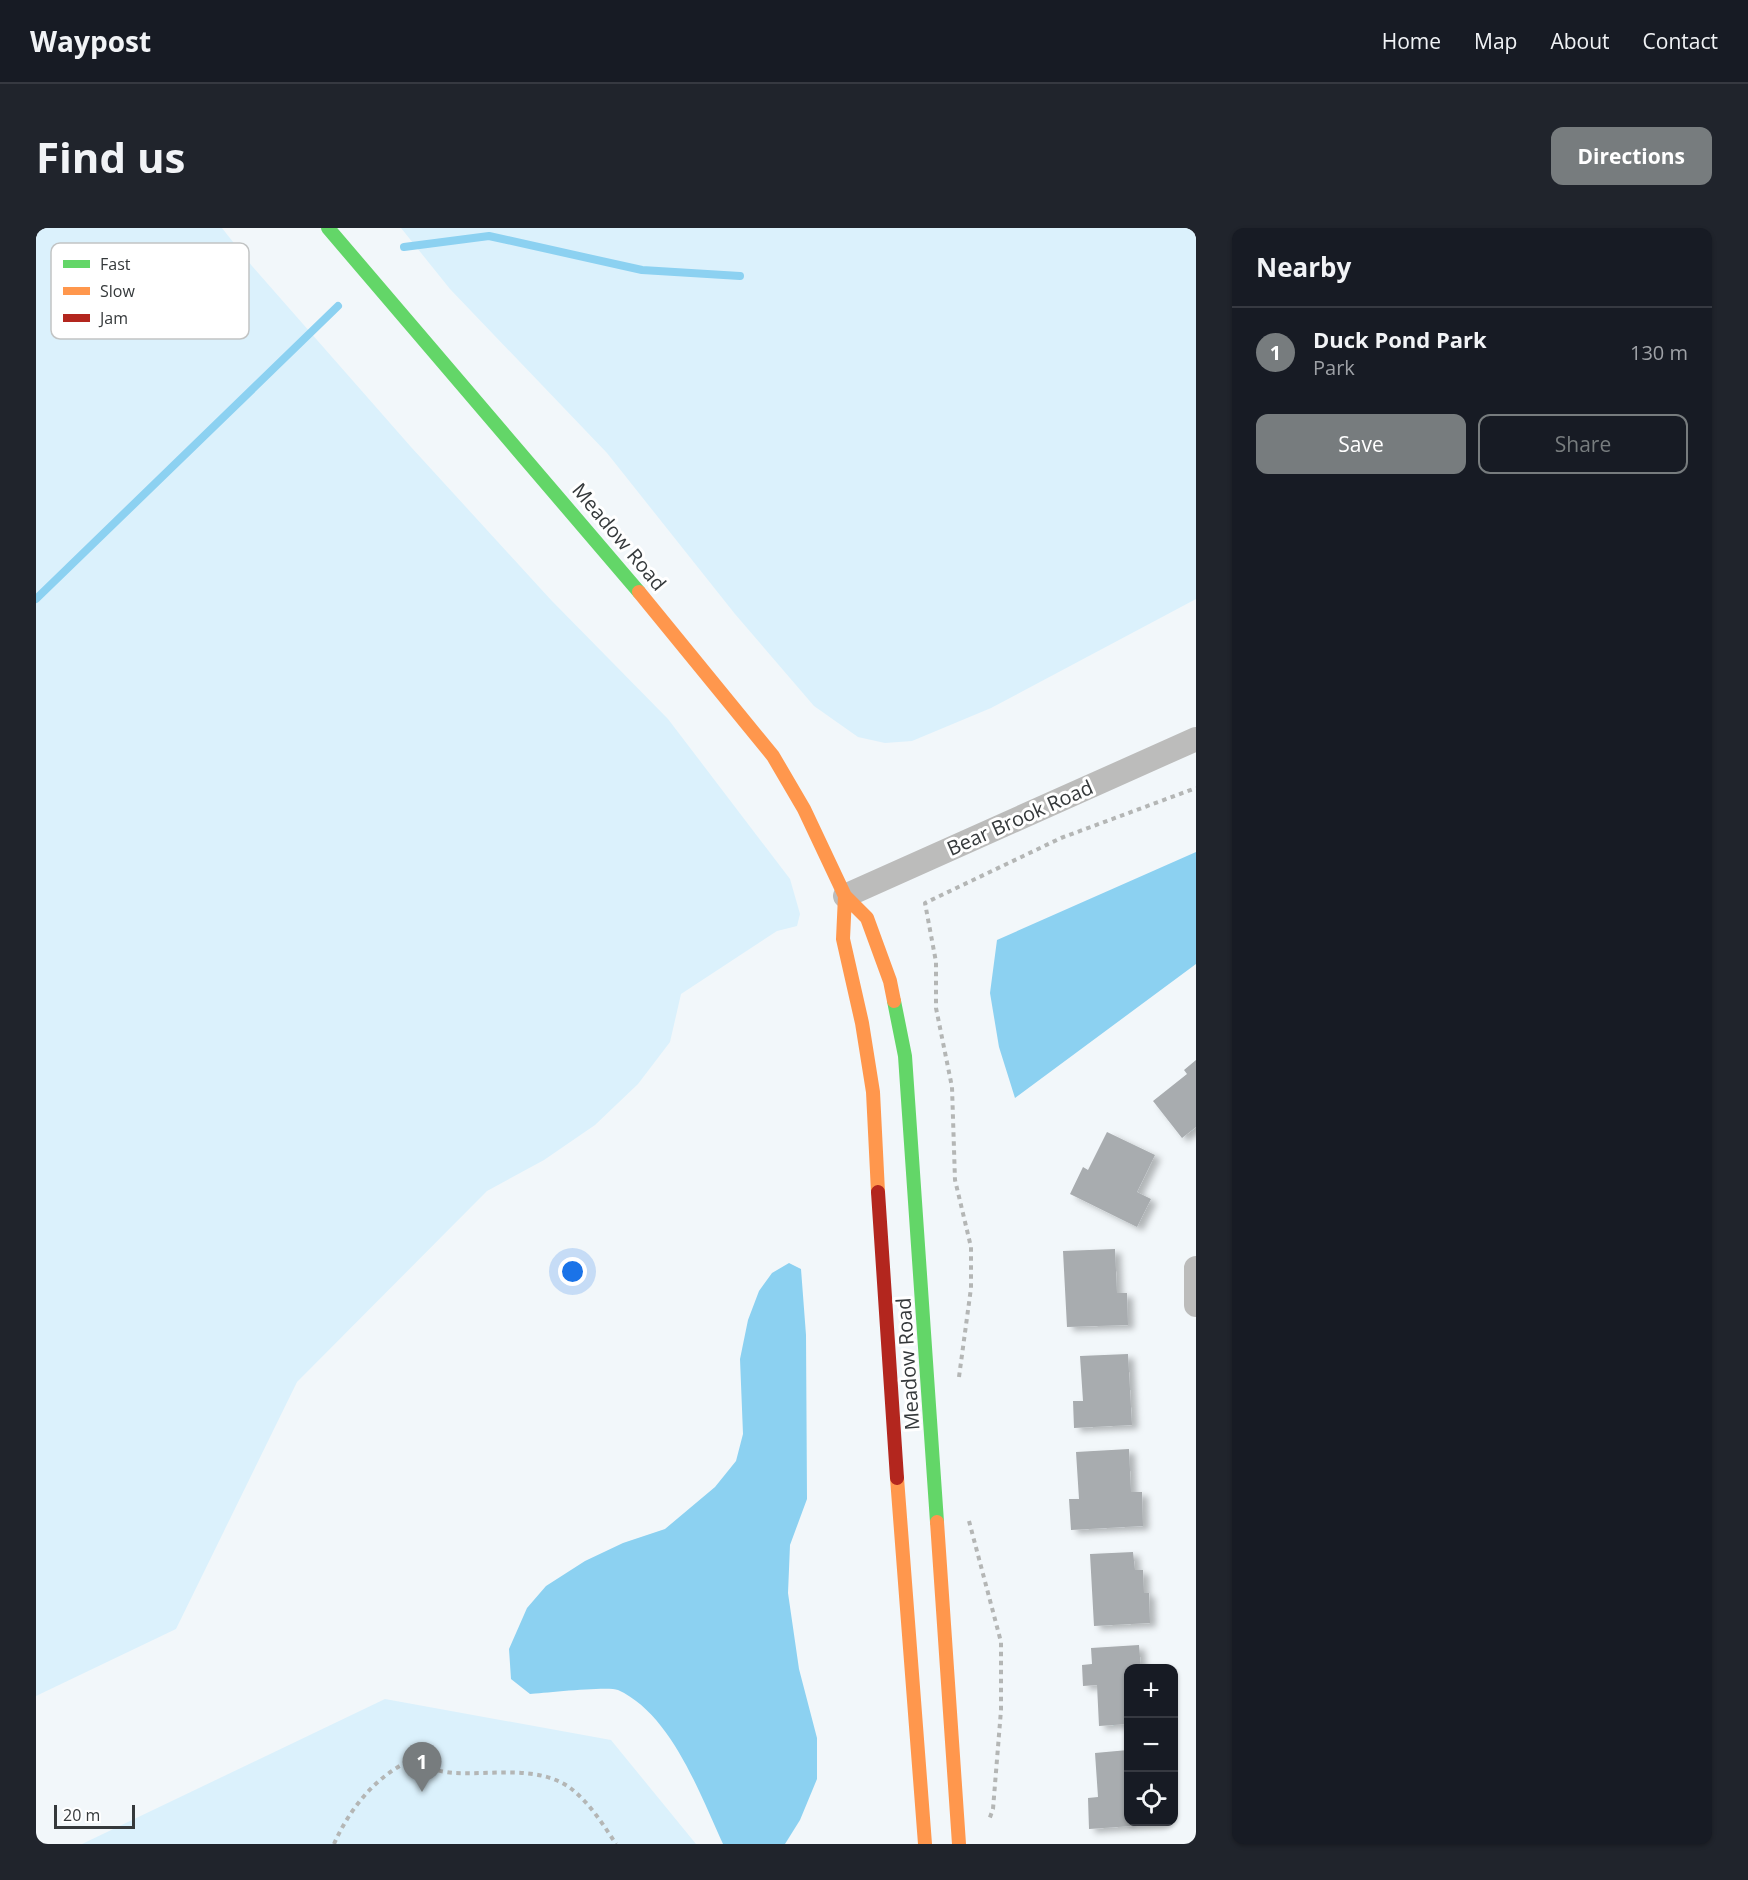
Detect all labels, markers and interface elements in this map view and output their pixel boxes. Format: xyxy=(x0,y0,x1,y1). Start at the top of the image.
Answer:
text: Waypost xyxy=(30,22,151,60)
text: Home xyxy=(1382,27,1441,55)
text: Map xyxy=(1474,27,1517,55)
text: About xyxy=(1550,27,1610,55)
text: Contact xyxy=(1643,27,1718,55)
button: Directions xyxy=(1551,127,1712,185)
text: Find us xyxy=(36,128,185,185)
legend xyxy=(51,243,249,339)
text: Nearby xyxy=(1256,249,1351,285)
text: Fast xyxy=(100,253,131,275)
text: Slow xyxy=(100,280,135,302)
text: Jam xyxy=(98,307,128,329)
text: Duck Pond Park xyxy=(1313,324,1487,354)
text: 1 xyxy=(1270,339,1281,366)
text: 130 m xyxy=(1630,339,1688,366)
text: Park xyxy=(1313,354,1355,381)
button: Save xyxy=(1256,414,1466,474)
button: Share xyxy=(1478,414,1688,474)
street label: Meadow Road xyxy=(566,477,672,596)
street label: Bear Brook Road xyxy=(942,773,1097,862)
your location xyxy=(558,1257,587,1286)
street label: Meadow Road xyxy=(889,1297,926,1431)
map controls xyxy=(1124,1664,1178,1826)
button: + xyxy=(1124,1664,1178,1718)
button: − xyxy=(1124,1718,1178,1772)
pin: 1 xyxy=(402,1742,442,1792)
button: locate xyxy=(1124,1772,1178,1826)
scale bar xyxy=(54,1802,135,1830)
text: 20 m xyxy=(63,1804,100,1826)

